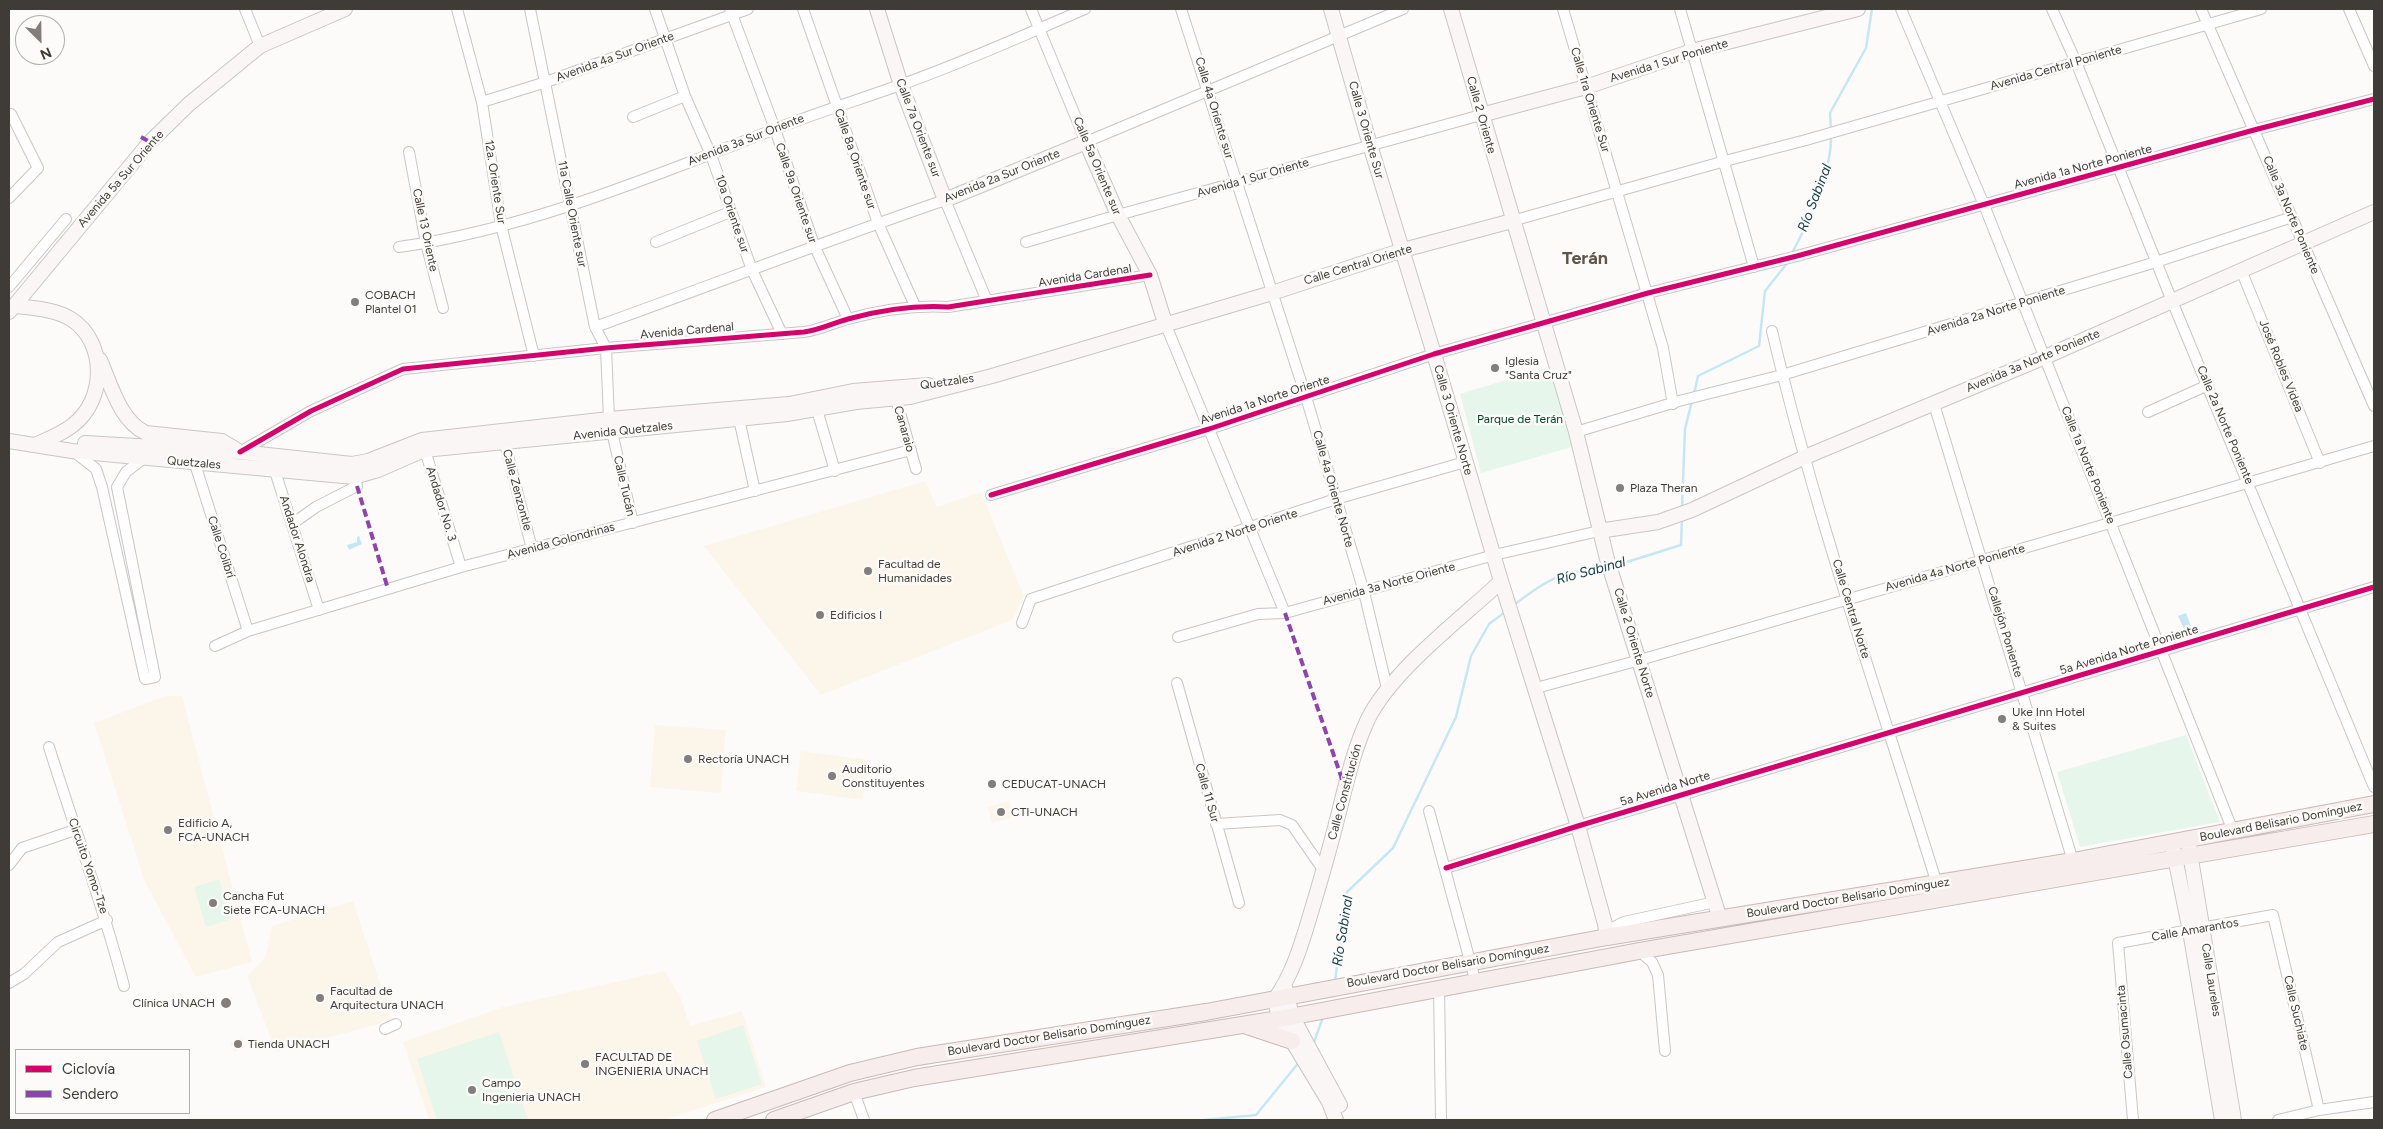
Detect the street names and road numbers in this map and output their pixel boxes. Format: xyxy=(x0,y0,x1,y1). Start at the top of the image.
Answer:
street label: Avenida 4a Sur Oriente xyxy=(554,29,676,85)
street label: Avenida 1 Sur Poniente xyxy=(1608,36,1730,86)
street label: Avenida Central Poniente xyxy=(1989,42,2123,94)
street label: Calle 1ra Oriente Sur xyxy=(1567,46,1613,154)
street label: Calle 4a Oriente sur xyxy=(1192,55,1236,161)
street label: Calle 2 Oriente xyxy=(1463,75,1499,155)
street label: Calle 7a Oriente sur xyxy=(892,76,944,180)
street label: Calle 3 Oriente Sur xyxy=(1345,80,1387,180)
street label: Calle 8a Oriente sur xyxy=(831,107,879,211)
street label: Avenida 3a Sur Oriente xyxy=(686,111,806,169)
street label: Calle 5a Oriente sur xyxy=(1070,115,1124,217)
street label: Avenida 5a Sur Oriente xyxy=(75,128,167,230)
street label: 12a. Oriente Sur xyxy=(481,139,509,225)
street label: Calle 9a Oriente sur xyxy=(772,141,820,245)
street label: Avenida 1a Norte Poniente xyxy=(2012,142,2154,192)
street label: Avenida 2a Sur Oriente xyxy=(942,146,1062,206)
street label: Calle 3a Norte Poniente xyxy=(2260,154,2322,276)
street label: Avenida 1 Sur Oriente xyxy=(1195,155,1311,201)
street label: 11a Calle Oriente sur xyxy=(555,159,589,269)
street label: 10a Oriente sur xyxy=(712,173,752,255)
street label: Calle 13 Oriente xyxy=(409,187,441,273)
street label: Calle Central Oriente xyxy=(1302,242,1414,288)
street label: Avenida Cardenal xyxy=(1037,262,1133,290)
street label: Avenida 2a Norte Poniente xyxy=(1925,283,2067,339)
street label: José Robles Videa xyxy=(2256,318,2306,414)
street label: Avenida Cardenal xyxy=(640,320,734,342)
street label: Avenida 3a Norte Poniente xyxy=(1964,326,2102,396)
street label: Calle 3 Oriente Norte xyxy=(1430,363,1476,477)
street label: Calle 2a Norte Poniente xyxy=(2194,364,2256,486)
street label: Quetzales xyxy=(919,371,975,393)
street label: Avenida 1a Norte Oriente xyxy=(1199,372,1331,428)
street label: Canaraio xyxy=(891,404,917,454)
street label: Calle 1a Norte Poniente xyxy=(2058,404,2118,526)
street label: Avenida Quetzales xyxy=(572,419,674,443)
street label: Calle 4a Oriente Norte xyxy=(1309,429,1357,549)
street label: Calle Zenzontle xyxy=(499,448,535,532)
street label: Quetzales xyxy=(167,453,221,473)
street label: Calle Tucán xyxy=(610,454,638,518)
street label: Andador No. 3 xyxy=(423,465,459,543)
street label: Andador Alondra xyxy=(276,494,318,584)
street label: Avenida 2 Norte Oriente xyxy=(1171,506,1299,560)
street label: Calle Colibrí xyxy=(204,514,238,580)
street label: Avenida Golondrinas xyxy=(506,520,616,562)
street label: Avenida 4a Norte Poniente xyxy=(1883,541,2027,595)
street label: Calle Central Norte xyxy=(1829,558,1873,660)
street label: Avenida 3a Norte Oriente xyxy=(1321,559,1457,609)
street label: Callejón Poniente xyxy=(1984,585,2026,679)
street label: Calle 2 Oriente Norte xyxy=(1610,586,1658,700)
street label: 5a Avenida Norte Poniente xyxy=(2058,622,2200,678)
street label: Calle Constitución xyxy=(1325,742,1365,842)
street label: Calle 11 Sur xyxy=(1192,762,1222,824)
street label: 5a Avenida Norte xyxy=(1618,768,1712,810)
street label: Boulevard Belisario Domínguez xyxy=(2199,799,2363,845)
street label: Circuito Yomo-Tze xyxy=(65,816,111,916)
street label: Boulevard Doctor Belisario Domínguez xyxy=(1745,875,1951,921)
street label: Calle Amarantos xyxy=(2150,915,2240,945)
street label: Boulevard Doctor Belisario Domínguez xyxy=(1346,941,1550,991)
street label: Calle Laureles xyxy=(2198,942,2224,1018)
street label: Calle Suchiate xyxy=(2280,974,2312,1052)
street label: Calle Osumacinta xyxy=(2114,985,2136,1079)
street label: Boulevard Doctor Belisario Domínguez xyxy=(946,1013,1152,1059)

